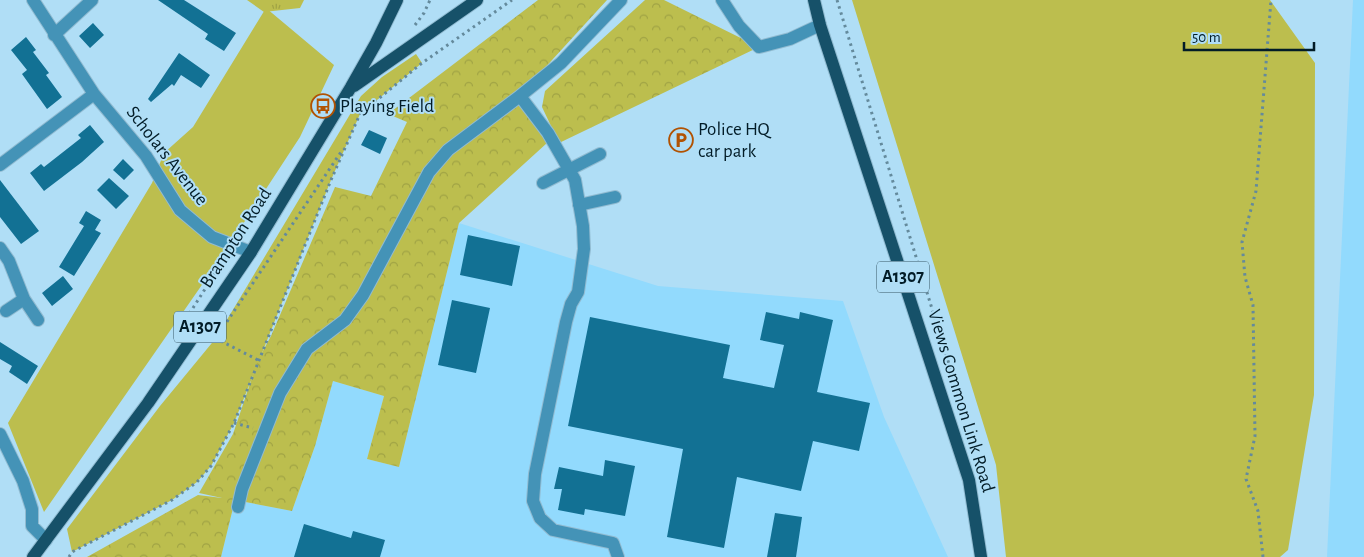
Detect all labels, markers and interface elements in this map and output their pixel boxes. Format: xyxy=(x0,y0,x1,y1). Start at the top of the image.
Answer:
scale bar xyxy=(1184,20,1314,52)
text: 50 m xyxy=(1192,30,1221,45)
bus stop icon: Playing Field xyxy=(310,93,336,119)
place label: Playing Field xyxy=(340,97,434,116)
street label: Scholars Avenue xyxy=(123,103,211,209)
place label: Police HQ car park xyxy=(698,120,772,161)
parking icon: Police HQ car park xyxy=(668,127,694,153)
street label: Brampton Road xyxy=(197,184,275,291)
road number: A1307 xyxy=(877,262,929,292)
street label: Views Common Link Road xyxy=(924,307,998,495)
road number: A1307 xyxy=(174,312,226,342)

